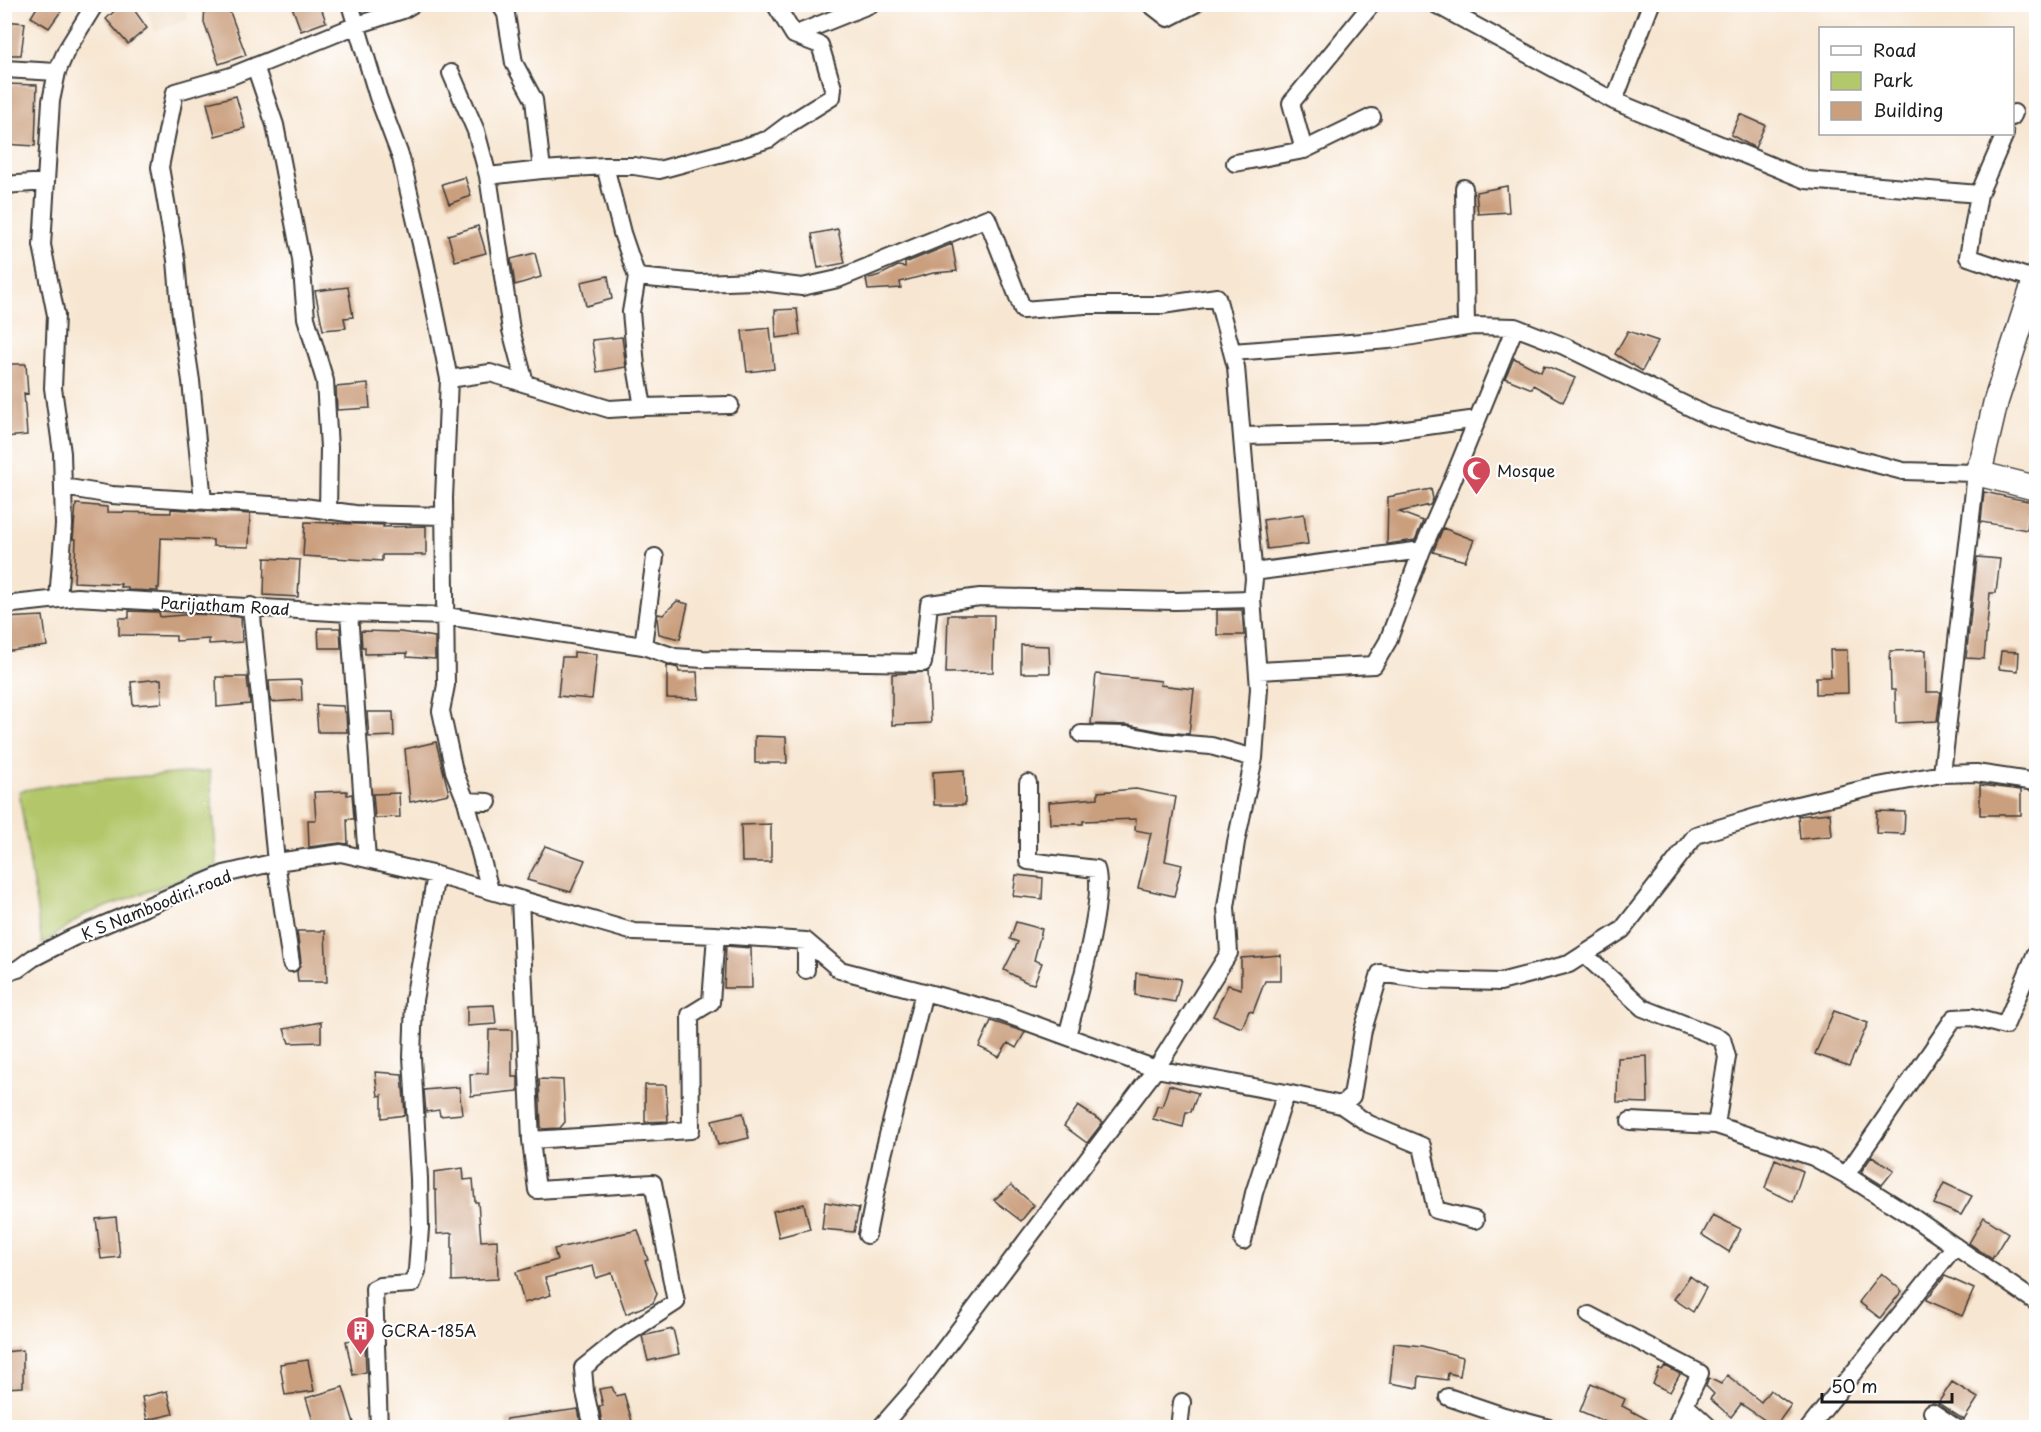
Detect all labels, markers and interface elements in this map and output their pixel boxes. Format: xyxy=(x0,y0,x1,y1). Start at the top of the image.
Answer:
legend xyxy=(1819,27,2014,135)
text: Road xyxy=(1873,36,1917,63)
text: Park xyxy=(1873,66,1913,93)
text: Building xyxy=(1873,96,1943,123)
mosque icon: Mosque xyxy=(1460,454,1492,496)
place label: Mosque xyxy=(1497,458,1556,482)
street label: Parijatham Road xyxy=(160,590,290,620)
street label: K S Namboodiri road xyxy=(77,863,235,945)
building icon: GCRA-185A xyxy=(344,1314,376,1356)
place label: GCRA-185A xyxy=(381,1318,476,1342)
scale bar xyxy=(1822,1366,1952,1404)
text: 50 m xyxy=(1831,1372,1878,1399)

